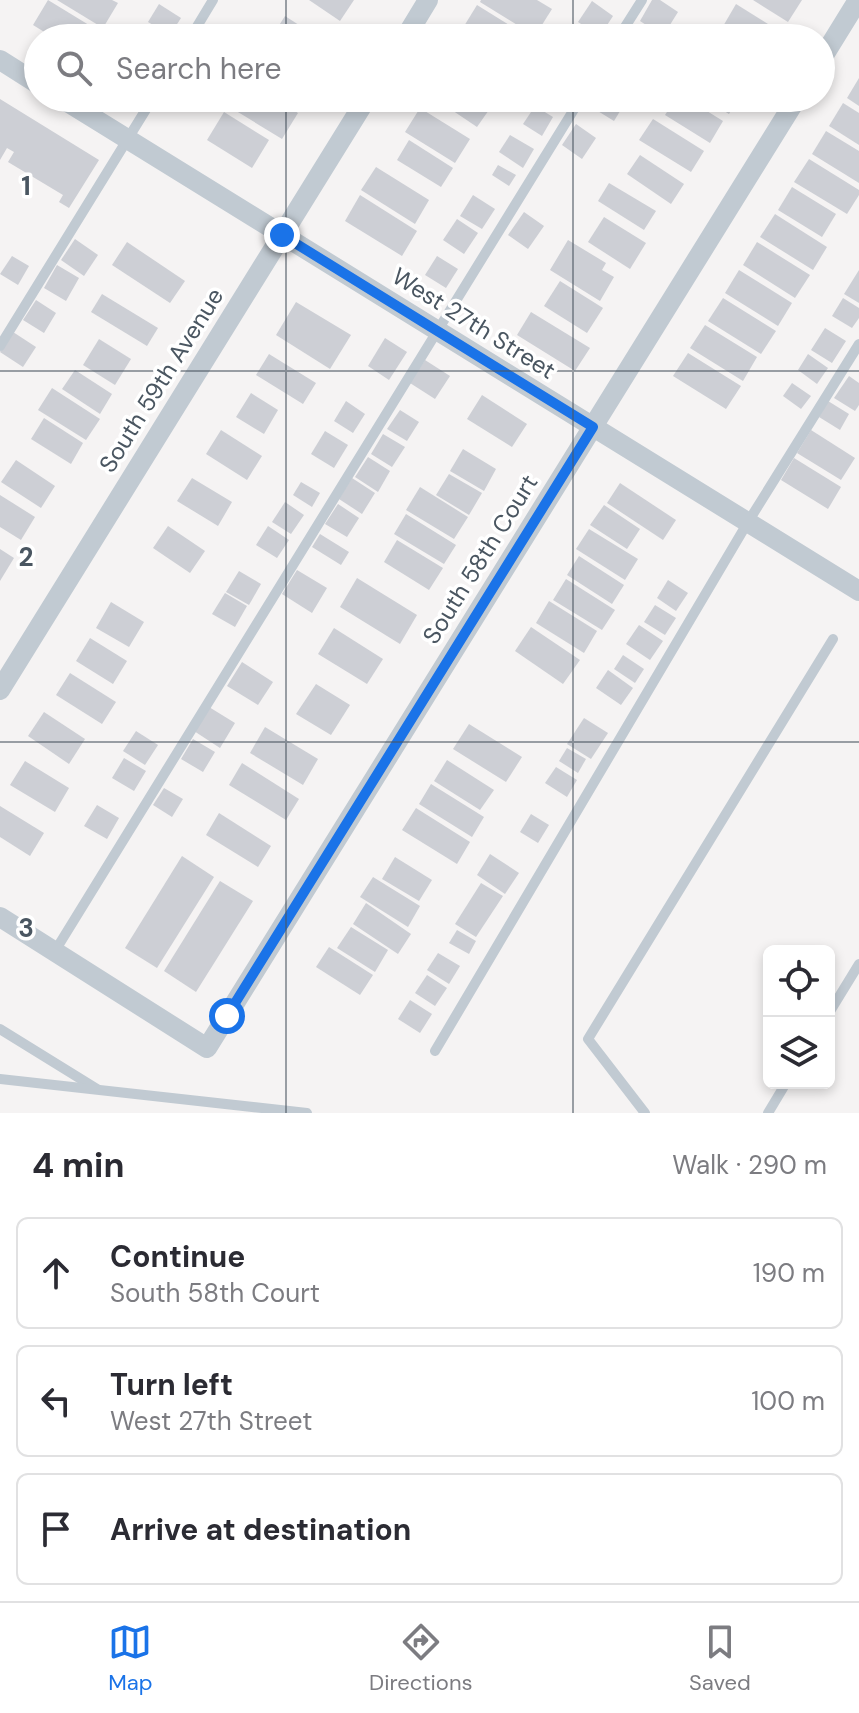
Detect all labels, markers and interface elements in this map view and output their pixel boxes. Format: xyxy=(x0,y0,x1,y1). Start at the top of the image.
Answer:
search box xyxy=(24,24,835,112)
icon: search xyxy=(52,46,96,90)
text: Search here xyxy=(116,49,282,88)
text: 1 xyxy=(21,169,31,203)
route end xyxy=(264,217,300,253)
street label: West 27th Street xyxy=(387,260,561,386)
street label: South 59th Avenue xyxy=(92,282,230,478)
street label: South 58th Court xyxy=(416,469,544,649)
text: 2 xyxy=(18,540,34,574)
text: 3 xyxy=(18,911,34,945)
map controls xyxy=(763,945,835,1089)
button: locate xyxy=(763,945,835,1017)
route start xyxy=(209,998,245,1034)
button: layers xyxy=(763,1017,835,1089)
text: 4 min xyxy=(32,1143,124,1188)
text: Walk · 290 m xyxy=(672,1148,827,1182)
text: Continue xyxy=(110,1237,245,1276)
icon: ahead xyxy=(34,1251,78,1295)
text: 190 m xyxy=(753,1256,825,1290)
text: South 58th Court xyxy=(110,1276,320,1310)
text: Turn left xyxy=(110,1365,233,1404)
icon: left xyxy=(34,1379,78,1423)
text: 100 m xyxy=(751,1384,825,1418)
text: West 27th Street xyxy=(110,1404,312,1438)
icon: arrive xyxy=(34,1507,78,1551)
text: Arrive at destination xyxy=(110,1510,411,1549)
tab: Map xyxy=(108,1620,153,1697)
tab: Directions xyxy=(369,1620,473,1697)
tab: Saved xyxy=(689,1620,751,1697)

